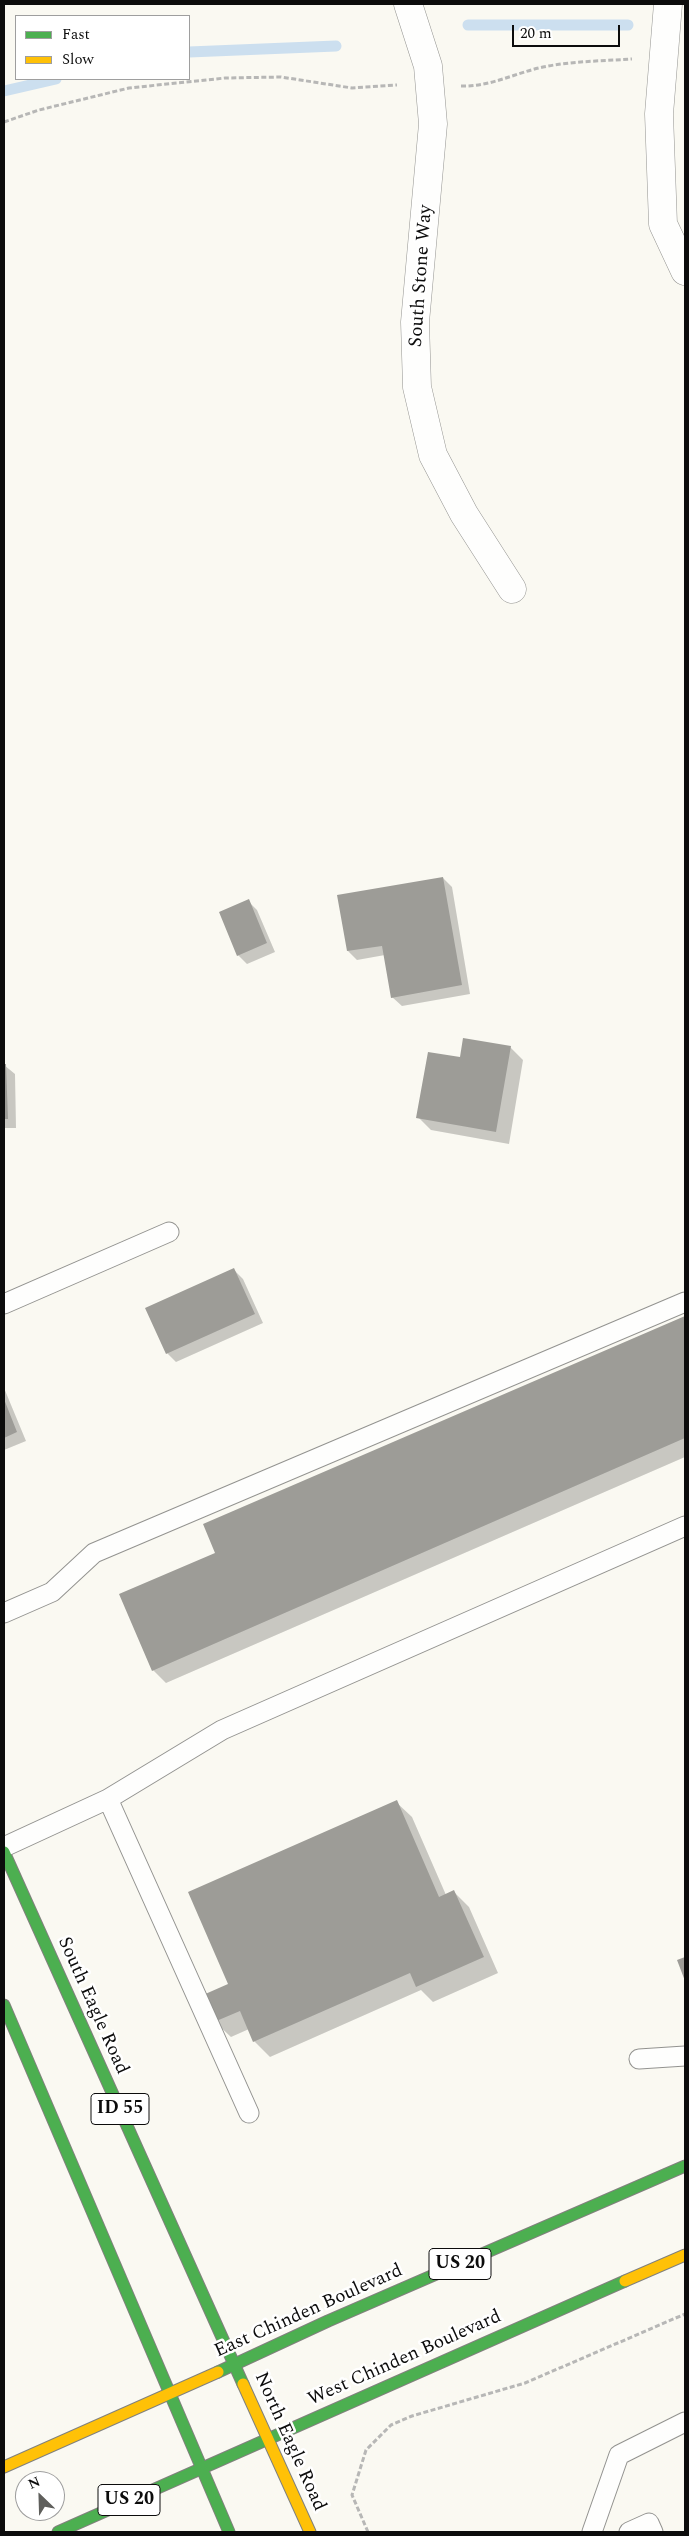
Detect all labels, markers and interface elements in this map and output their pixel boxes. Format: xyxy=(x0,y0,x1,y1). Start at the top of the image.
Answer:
legend xyxy=(15,15,190,80)
scale bar xyxy=(514,15,622,47)
text: 20 m xyxy=(520,22,552,45)
text: Fast xyxy=(62,23,90,46)
text: Slow xyxy=(62,48,94,71)
street label: South Stone Way xyxy=(406,204,438,348)
street label: South Eagle Road xyxy=(51,1934,133,2078)
road number: ID 55 xyxy=(91,2094,149,2124)
road number: US 20 xyxy=(429,2248,491,2280)
street label: East Chinden Boulevard xyxy=(211,2260,407,2364)
street label: West Chinden Boulevard xyxy=(305,2306,505,2412)
street label: North Eagle Road xyxy=(248,2369,330,2515)
north arrow xyxy=(15,2471,65,2521)
text: N xyxy=(25,2471,44,2495)
road number: US 20 xyxy=(98,2484,160,2516)

